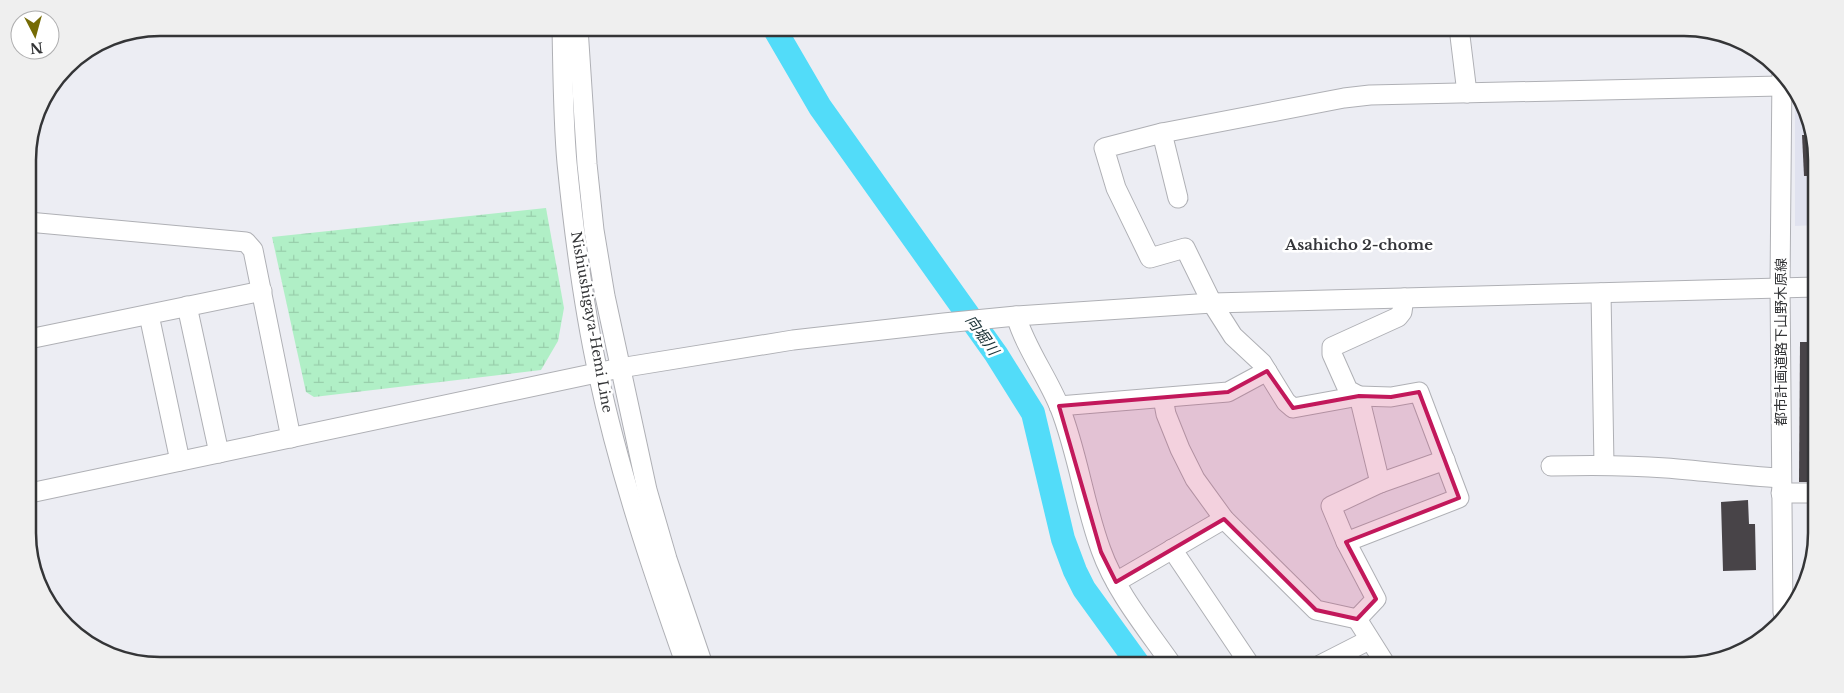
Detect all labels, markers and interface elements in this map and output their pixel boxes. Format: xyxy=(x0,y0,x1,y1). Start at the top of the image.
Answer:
north arrow xyxy=(10,10,60,60)
text: N xyxy=(29,38,44,58)
street label: Nishiushigaya-Hemi Line xyxy=(567,230,617,414)
district label: Asahicho 2-chome xyxy=(1284,235,1433,254)
street label: 都市計画道路下山野木原線 xyxy=(1772,258,1790,426)
water label: 向堀川 xyxy=(962,311,1004,360)

